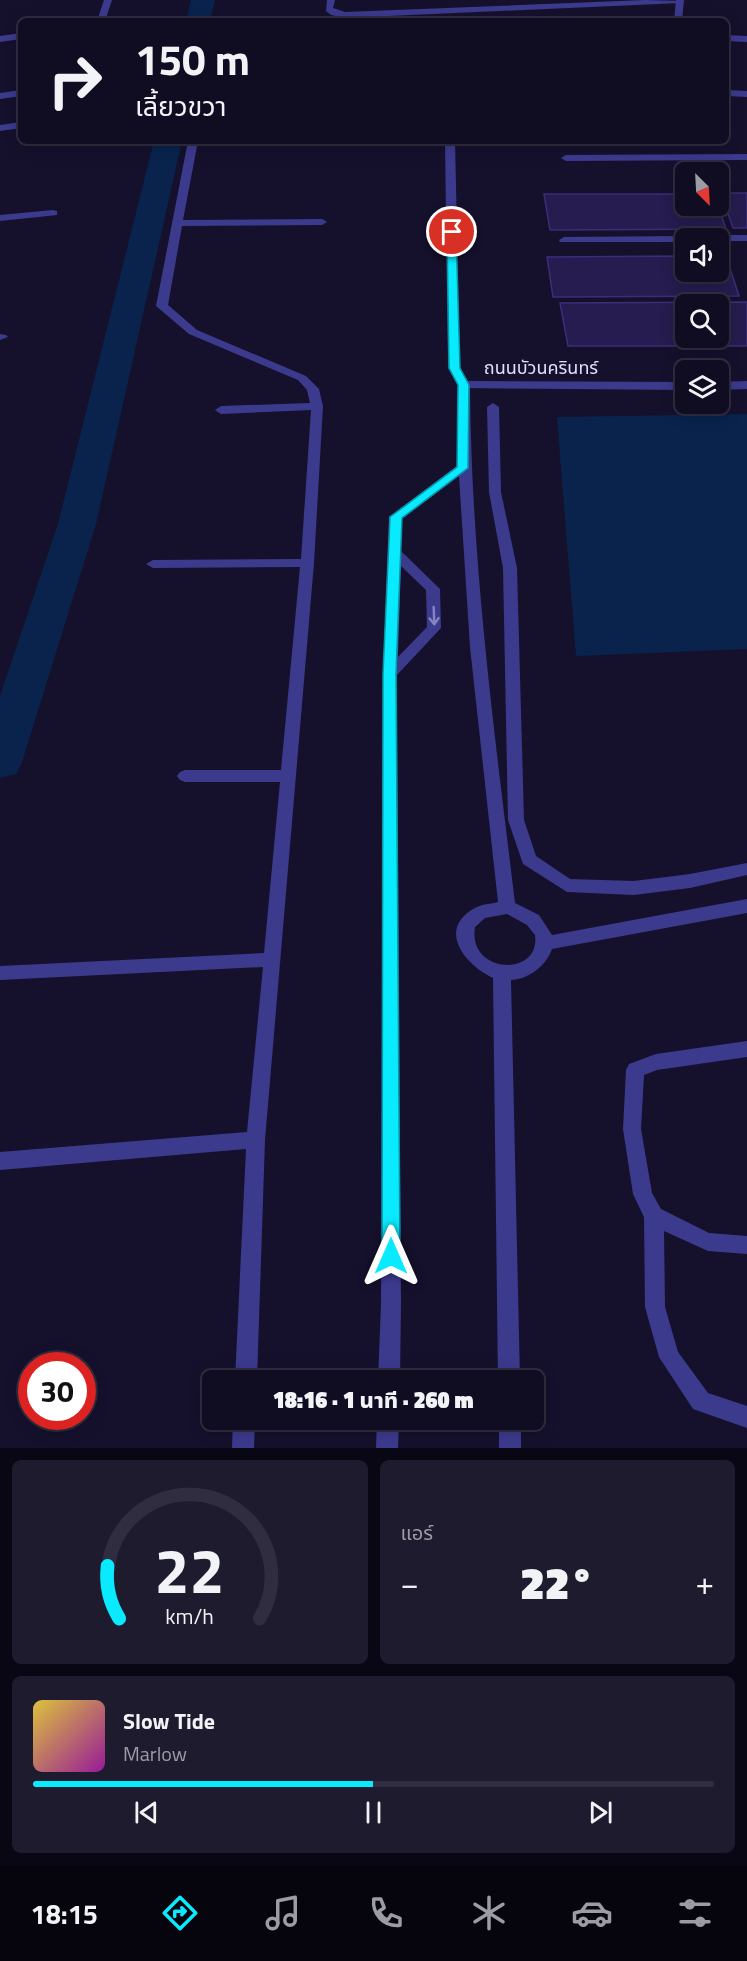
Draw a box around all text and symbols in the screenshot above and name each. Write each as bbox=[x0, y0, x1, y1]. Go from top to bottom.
text: 150 m bbox=[135, 27, 250, 91]
icon: right bbox=[36, 42, 114, 120]
text: เลี้ยวขวา bbox=[135, 85, 226, 126]
north arrow bbox=[675, 162, 729, 216]
map controls bbox=[675, 162, 729, 414]
pin bbox=[426, 206, 477, 257]
icon: arrive bbox=[435, 215, 468, 248]
button: sound bbox=[675, 228, 729, 282]
button: search bbox=[675, 294, 729, 348]
street label: ถนนบัวนครินทร์ bbox=[484, 354, 599, 381]
button: layers bbox=[675, 360, 729, 414]
one-way arrow bbox=[428, 606, 440, 626]
position arrow bbox=[359, 1224, 423, 1288]
speed limit sign: 30 bbox=[18, 1352, 96, 1430]
text: 18:16 · 1 นาที · 260 m bbox=[273, 1383, 473, 1417]
text: แอร์ bbox=[401, 1517, 433, 1548]
text: 22 bbox=[155, 1522, 225, 1617]
text: 22° bbox=[520, 1548, 594, 1616]
text: − bbox=[401, 1558, 419, 1608]
text: + bbox=[696, 1558, 714, 1608]
text: km/h bbox=[165, 1600, 214, 1632]
text: Slow Tide bbox=[123, 1704, 215, 1738]
text: Marlow bbox=[123, 1738, 187, 1769]
icon: previous bbox=[130, 1796, 163, 1829]
icon: pause bbox=[357, 1796, 390, 1829]
icon: next bbox=[584, 1796, 617, 1829]
icon: directions bbox=[159, 1892, 201, 1934]
icon: music bbox=[262, 1892, 304, 1934]
icon: phone bbox=[365, 1892, 407, 1934]
icon: climate bbox=[468, 1892, 510, 1934]
icon: car bbox=[571, 1892, 613, 1934]
icon: filters bbox=[674, 1892, 716, 1934]
text: 18:15 bbox=[31, 1893, 98, 1934]

